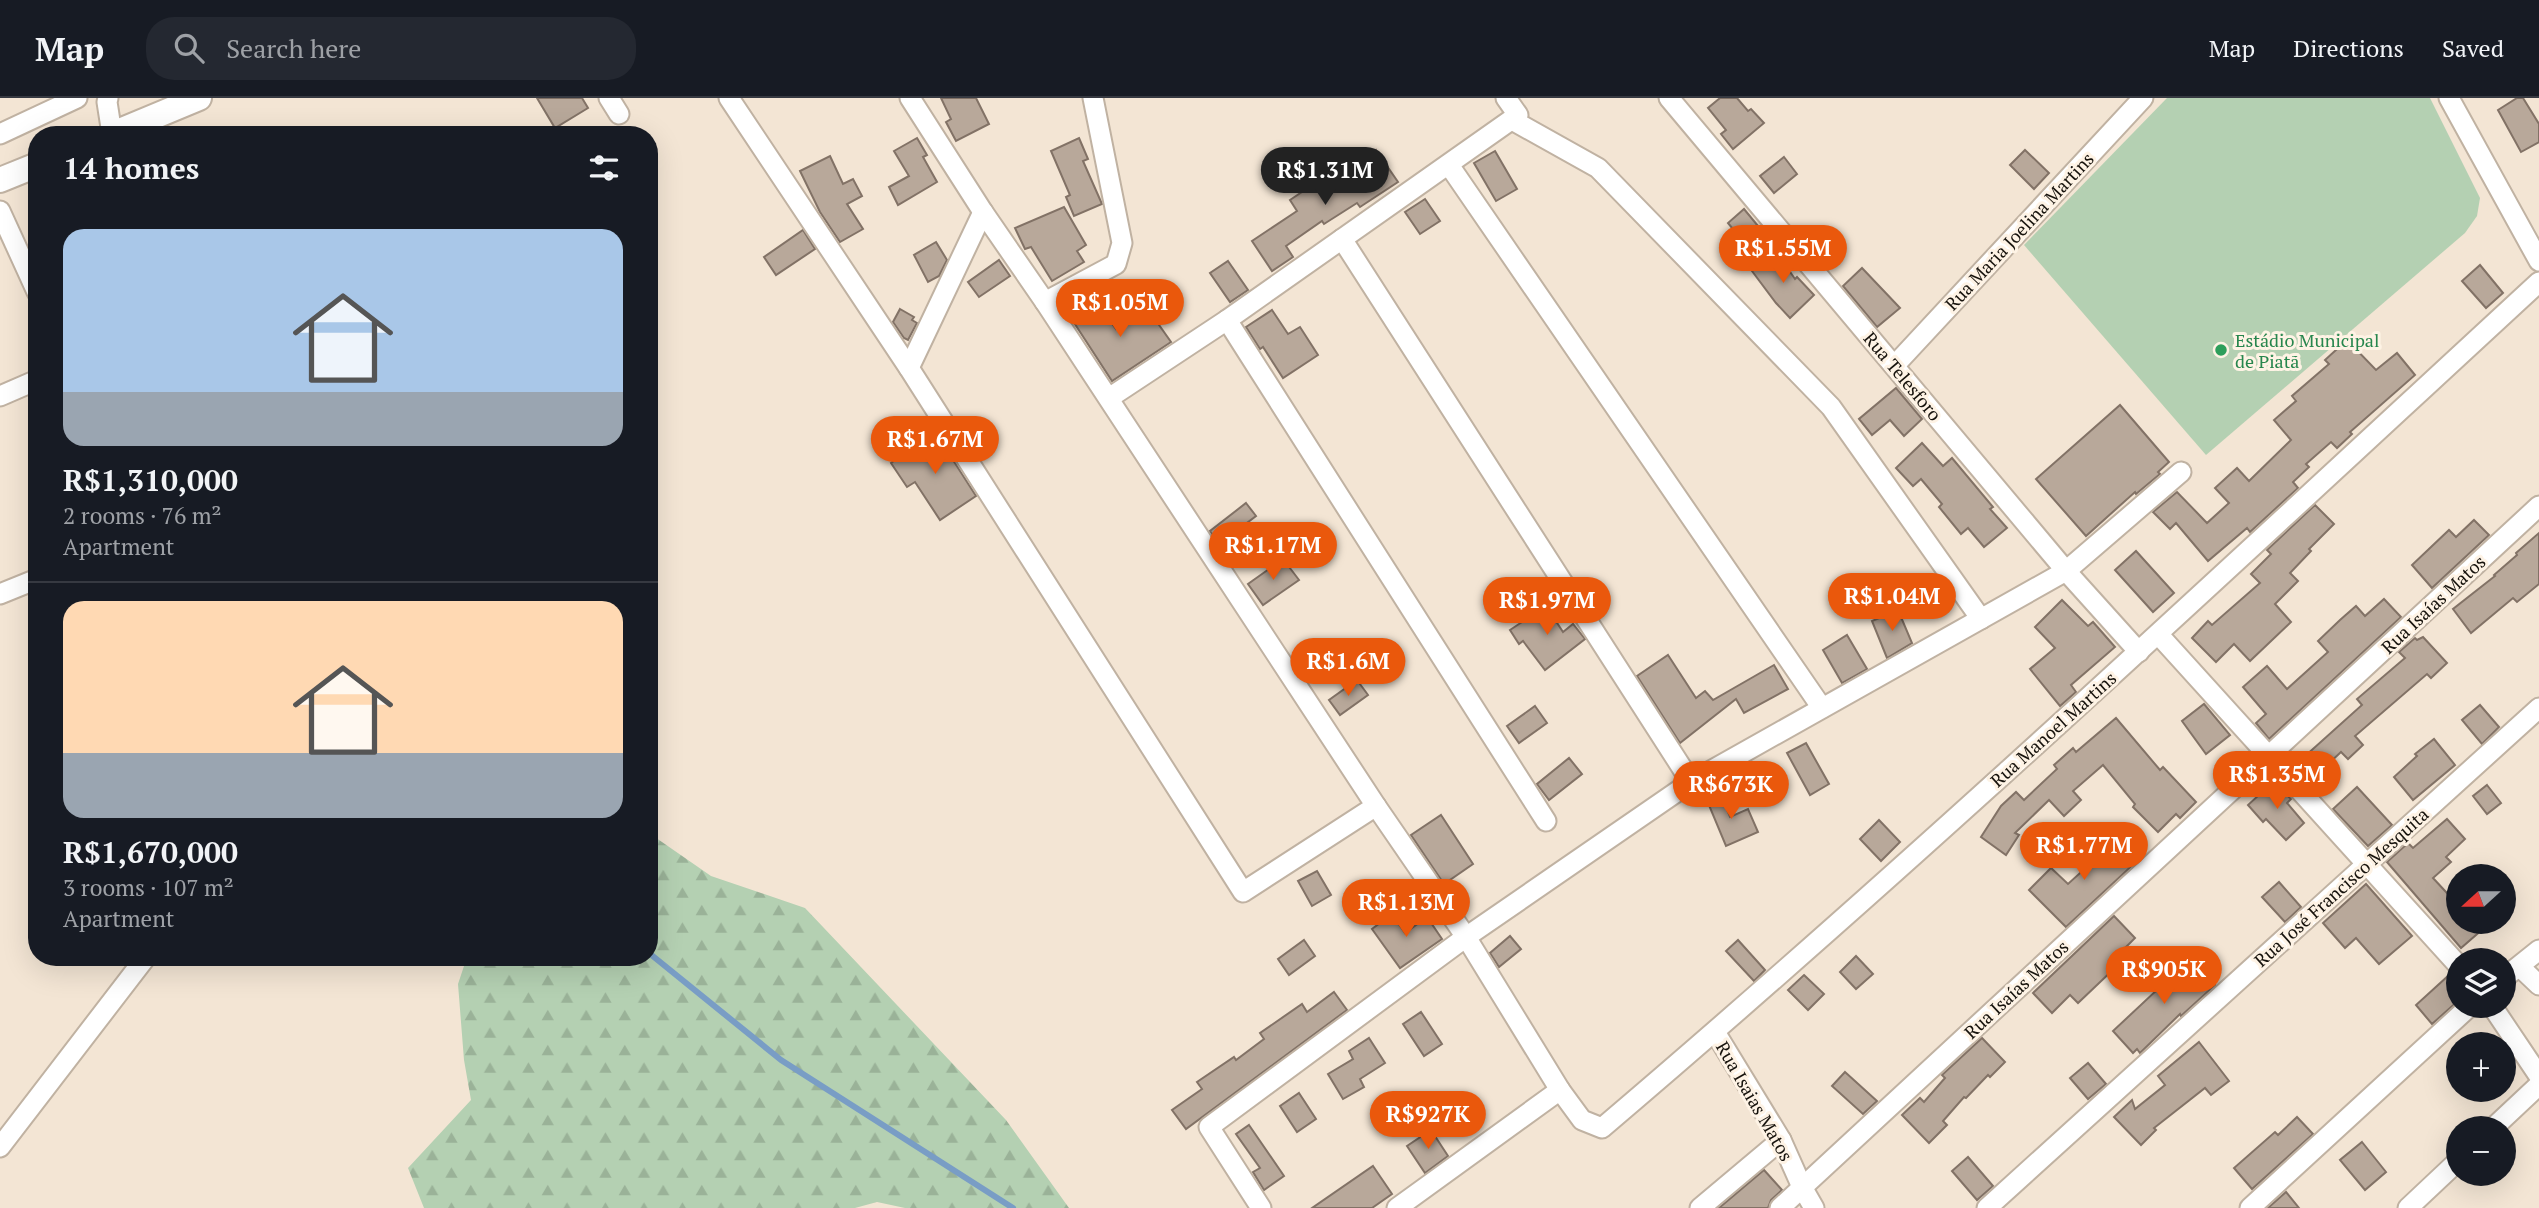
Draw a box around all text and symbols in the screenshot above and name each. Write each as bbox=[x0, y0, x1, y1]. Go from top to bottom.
search box bbox=[146, 17, 636, 80]
text: Map bbox=[35, 27, 104, 70]
icon: search bbox=[170, 29, 208, 67]
text: Search here bbox=[226, 31, 361, 65]
text: Map bbox=[2209, 32, 2255, 64]
text: Directions bbox=[2293, 32, 2404, 64]
text: Saved bbox=[2442, 32, 2504, 64]
street label: Rua Maria Joelina Martins bbox=[1939, 147, 2099, 315]
text: 14 homes bbox=[63, 148, 199, 188]
pin: R$1.31M bbox=[1260, 148, 1390, 207]
icon: filters bbox=[585, 149, 623, 187]
text: R$1.31M bbox=[1277, 154, 1373, 185]
pin: R$1.55M bbox=[1718, 226, 1848, 285]
text: R$1.55M bbox=[1735, 232, 1831, 263]
icon: home bbox=[280, 275, 406, 401]
pin: R$1.05M bbox=[1055, 280, 1185, 339]
text: R$1.05M bbox=[1072, 286, 1168, 317]
street label: Rua Telesforo bbox=[1859, 326, 1947, 426]
place label: Estádio Municipal de Piatã bbox=[2235, 328, 2379, 373]
marker: Estádio Municipal de Piatã bbox=[2213, 342, 2229, 358]
pin: R$1.67M bbox=[870, 416, 1000, 476]
text: R$1.67M bbox=[887, 423, 983, 454]
text: R$1,310,000 bbox=[63, 460, 238, 500]
text: 2 rooms · 76 m² bbox=[63, 500, 222, 531]
pin: R$1.17M bbox=[1208, 522, 1338, 582]
text: R$1.17M bbox=[1225, 529, 1321, 560]
text: Apartment bbox=[63, 531, 174, 562]
street label: Rua Isaías Matos bbox=[2376, 549, 2490, 659]
pin: R$1.04M bbox=[1827, 574, 1957, 633]
pin: R$1.97M bbox=[1482, 578, 1612, 637]
text: R$1.04M bbox=[1844, 580, 1940, 611]
text: R$1.97M bbox=[1499, 584, 1595, 615]
pin: R$1.6M bbox=[1291, 638, 1405, 698]
text: R$1.6M bbox=[1306, 645, 1390, 676]
icon: home bbox=[280, 647, 406, 773]
street label: Rua Manoel Martins bbox=[1985, 666, 2121, 792]
pin: R$1.35M bbox=[2212, 752, 2342, 811]
text: R$1.35M bbox=[2229, 758, 2325, 789]
pin: R$673K bbox=[1674, 762, 1788, 821]
text: R$673K bbox=[1689, 768, 1773, 799]
street label: Rua José Francisco Mesquita bbox=[2249, 802, 2433, 972]
pin: R$1.77M bbox=[2019, 822, 2149, 882]
text: R$1.77M bbox=[2036, 829, 2132, 860]
text: R$1,670,000 bbox=[63, 832, 238, 872]
north arrow bbox=[2446, 864, 2516, 934]
map controls bbox=[2446, 864, 2516, 1186]
text: 3 rooms · 107 m² bbox=[63, 872, 234, 903]
pin: R$1.13M bbox=[1341, 880, 1471, 939]
text: R$1.13M bbox=[1358, 886, 1454, 917]
text: Apartment bbox=[63, 903, 174, 934]
street label: Rua Isaías Matos bbox=[1959, 934, 2073, 1044]
pin: R$905K bbox=[2107, 946, 2221, 1006]
button: layers bbox=[2446, 948, 2516, 1018]
text: R$905K bbox=[2122, 953, 2206, 984]
button: + bbox=[2446, 1032, 2516, 1102]
street label: Rua Isaias Matos bbox=[1711, 1037, 1799, 1165]
pin: R$927K bbox=[1371, 1091, 1485, 1151]
text: R$927K bbox=[1386, 1098, 1470, 1129]
button: − bbox=[2446, 1116, 2516, 1186]

